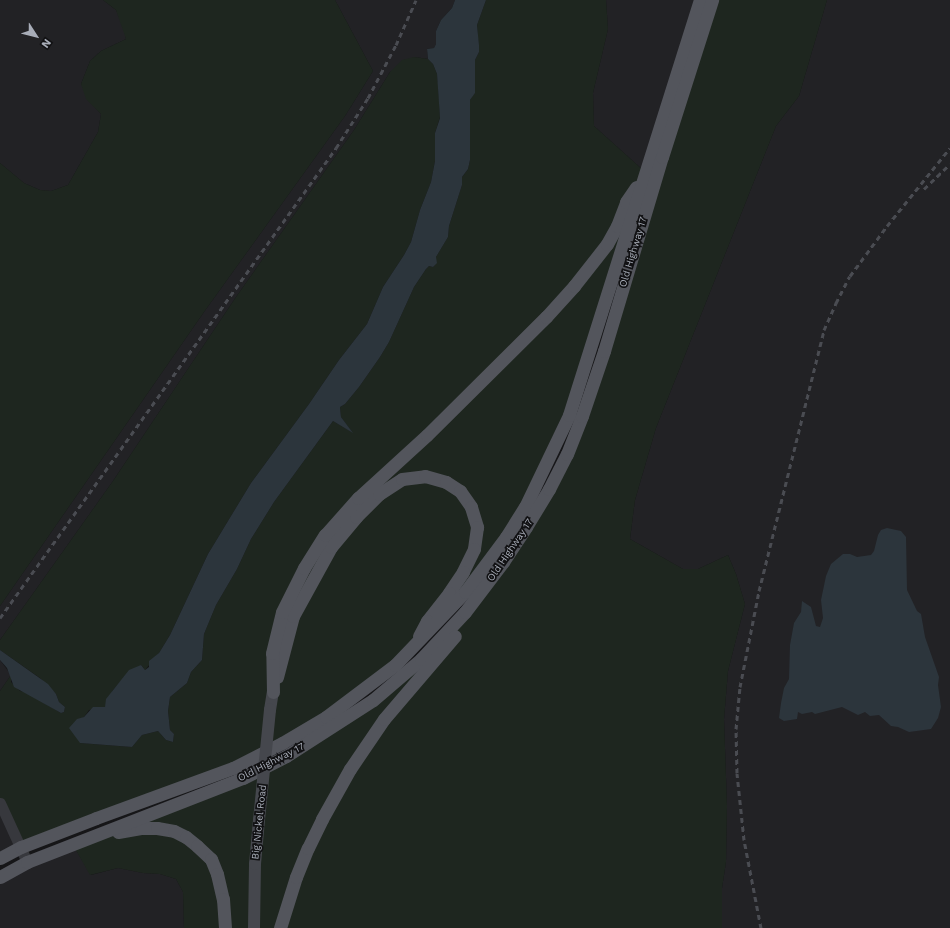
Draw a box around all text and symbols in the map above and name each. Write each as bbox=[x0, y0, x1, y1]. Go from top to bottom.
north arrow bbox=[16, 16, 56, 56]
text: N bbox=[38, 36, 54, 50]
street label: Old Highway 17 bbox=[617, 215, 649, 289]
street label: Old Highway 17 bbox=[485, 516, 535, 584]
street label: Old Highway 17 bbox=[236, 740, 306, 784]
street label: Big Nickel Road bbox=[249, 784, 269, 860]

